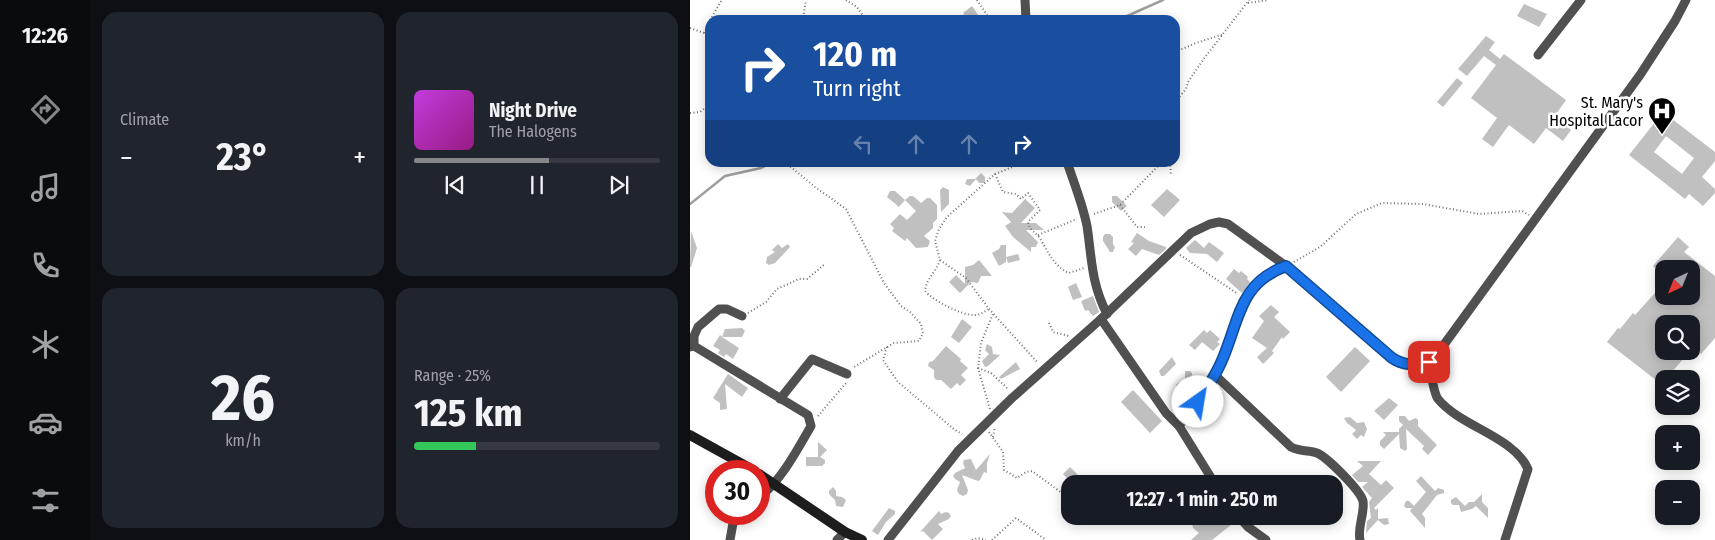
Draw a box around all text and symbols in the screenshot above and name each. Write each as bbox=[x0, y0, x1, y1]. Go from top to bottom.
text: 12:26 bbox=[22, 22, 68, 49]
text: 120 m bbox=[813, 33, 897, 75]
icon: right bbox=[730, 35, 795, 100]
text: Turn right bbox=[813, 75, 901, 102]
icon: directions bbox=[28, 92, 63, 127]
place label: St. Mary's Hospital Lacor bbox=[1549, 93, 1643, 130]
hospital icon: St. Mary's Hospital Lacor bbox=[1647, 96, 1677, 135]
text: Night Drive bbox=[489, 99, 577, 122]
text: Climate bbox=[120, 110, 169, 129]
text: The Halogens bbox=[489, 122, 577, 141]
icon: left bbox=[849, 130, 877, 158]
icon: ahead bbox=[902, 130, 930, 158]
icon: ahead bbox=[955, 130, 983, 158]
icon: right bbox=[1008, 130, 1036, 158]
text: 23° bbox=[216, 134, 270, 180]
text: − bbox=[120, 141, 133, 174]
text: + bbox=[353, 141, 366, 174]
icon: music bbox=[28, 170, 63, 205]
icon: previous bbox=[441, 171, 469, 199]
icon: pause bbox=[523, 171, 551, 199]
icon: next bbox=[605, 171, 633, 199]
icon: phone bbox=[28, 248, 63, 283]
north arrow bbox=[1655, 260, 1700, 305]
map controls bbox=[1655, 260, 1700, 525]
button: search bbox=[1655, 315, 1700, 360]
icon: climate bbox=[28, 327, 63, 362]
pin bbox=[1408, 341, 1450, 383]
icon: arrive bbox=[1415, 348, 1443, 376]
text: 26 bbox=[211, 359, 275, 437]
text: Range · 25% bbox=[414, 366, 491, 385]
button: layers bbox=[1655, 370, 1700, 415]
position arrow bbox=[1171, 375, 1223, 427]
text: 125 km bbox=[414, 390, 523, 436]
icon: car bbox=[28, 405, 63, 440]
button: + bbox=[1655, 425, 1700, 470]
text: km/h bbox=[225, 431, 261, 450]
speed limit sign: 30 bbox=[705, 460, 770, 525]
button: − bbox=[1655, 480, 1700, 525]
icon: filters bbox=[28, 483, 63, 518]
text: 12:27 · 1 min · 250 m bbox=[1127, 488, 1277, 511]

